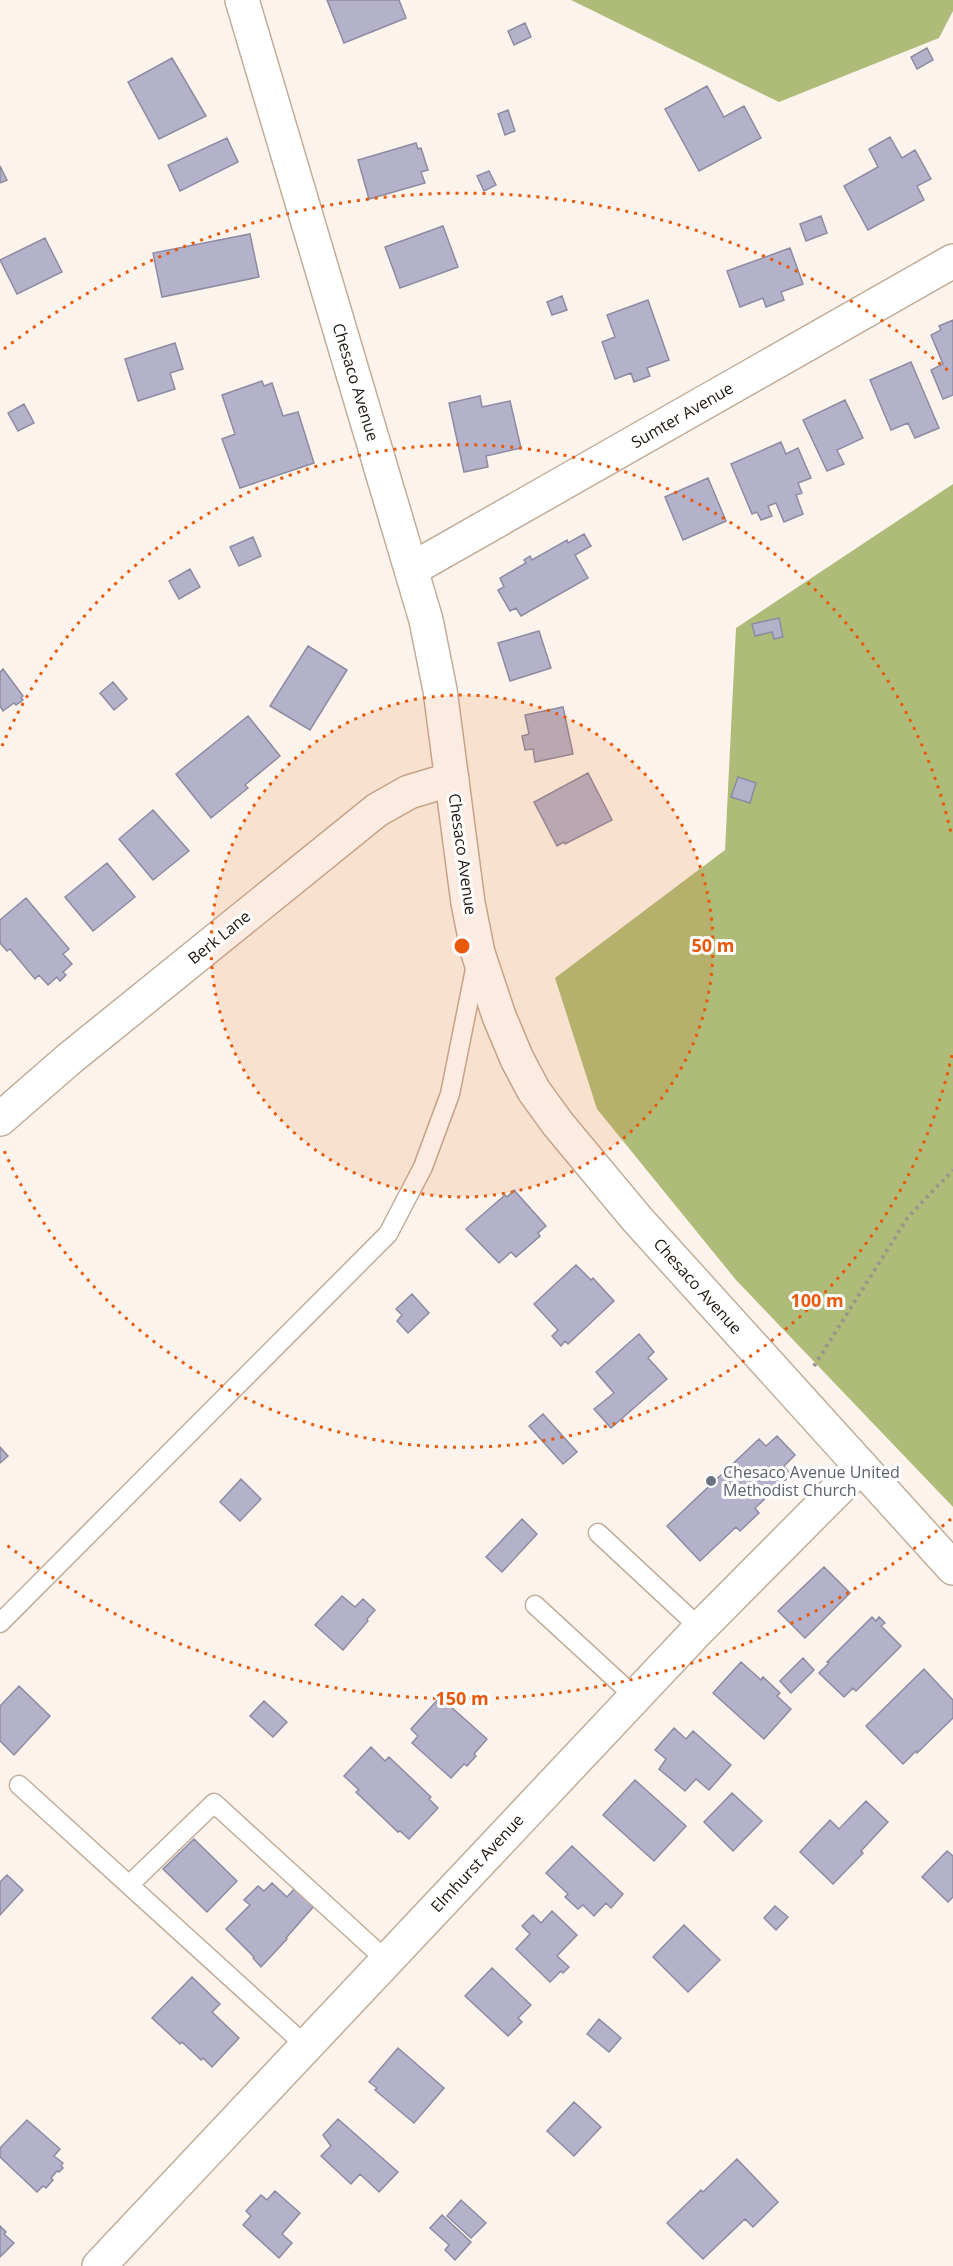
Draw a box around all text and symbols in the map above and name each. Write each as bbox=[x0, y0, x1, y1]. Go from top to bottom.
street label: Chesaco Avenue bbox=[328, 320, 384, 444]
street label: Sumter Avenue bbox=[627, 377, 737, 453]
street label: Chesaco Avenue bbox=[444, 792, 482, 916]
street label: Berk Lane bbox=[183, 905, 255, 969]
text: 50 m bbox=[692, 933, 734, 957]
centre of rings bbox=[452, 936, 472, 956]
street label: Chesaco Avenue bbox=[649, 1233, 747, 1339]
text: 100 m bbox=[790, 1288, 844, 1312]
place label: Chesaco Avenue United Methodist Church bbox=[723, 1461, 900, 1501]
marker: Chesaco Avenue United Methodist Church bbox=[704, 1474, 718, 1488]
text: 150 m bbox=[435, 1686, 489, 1710]
street label: Elmhurst Avenue bbox=[426, 1809, 528, 1917]

